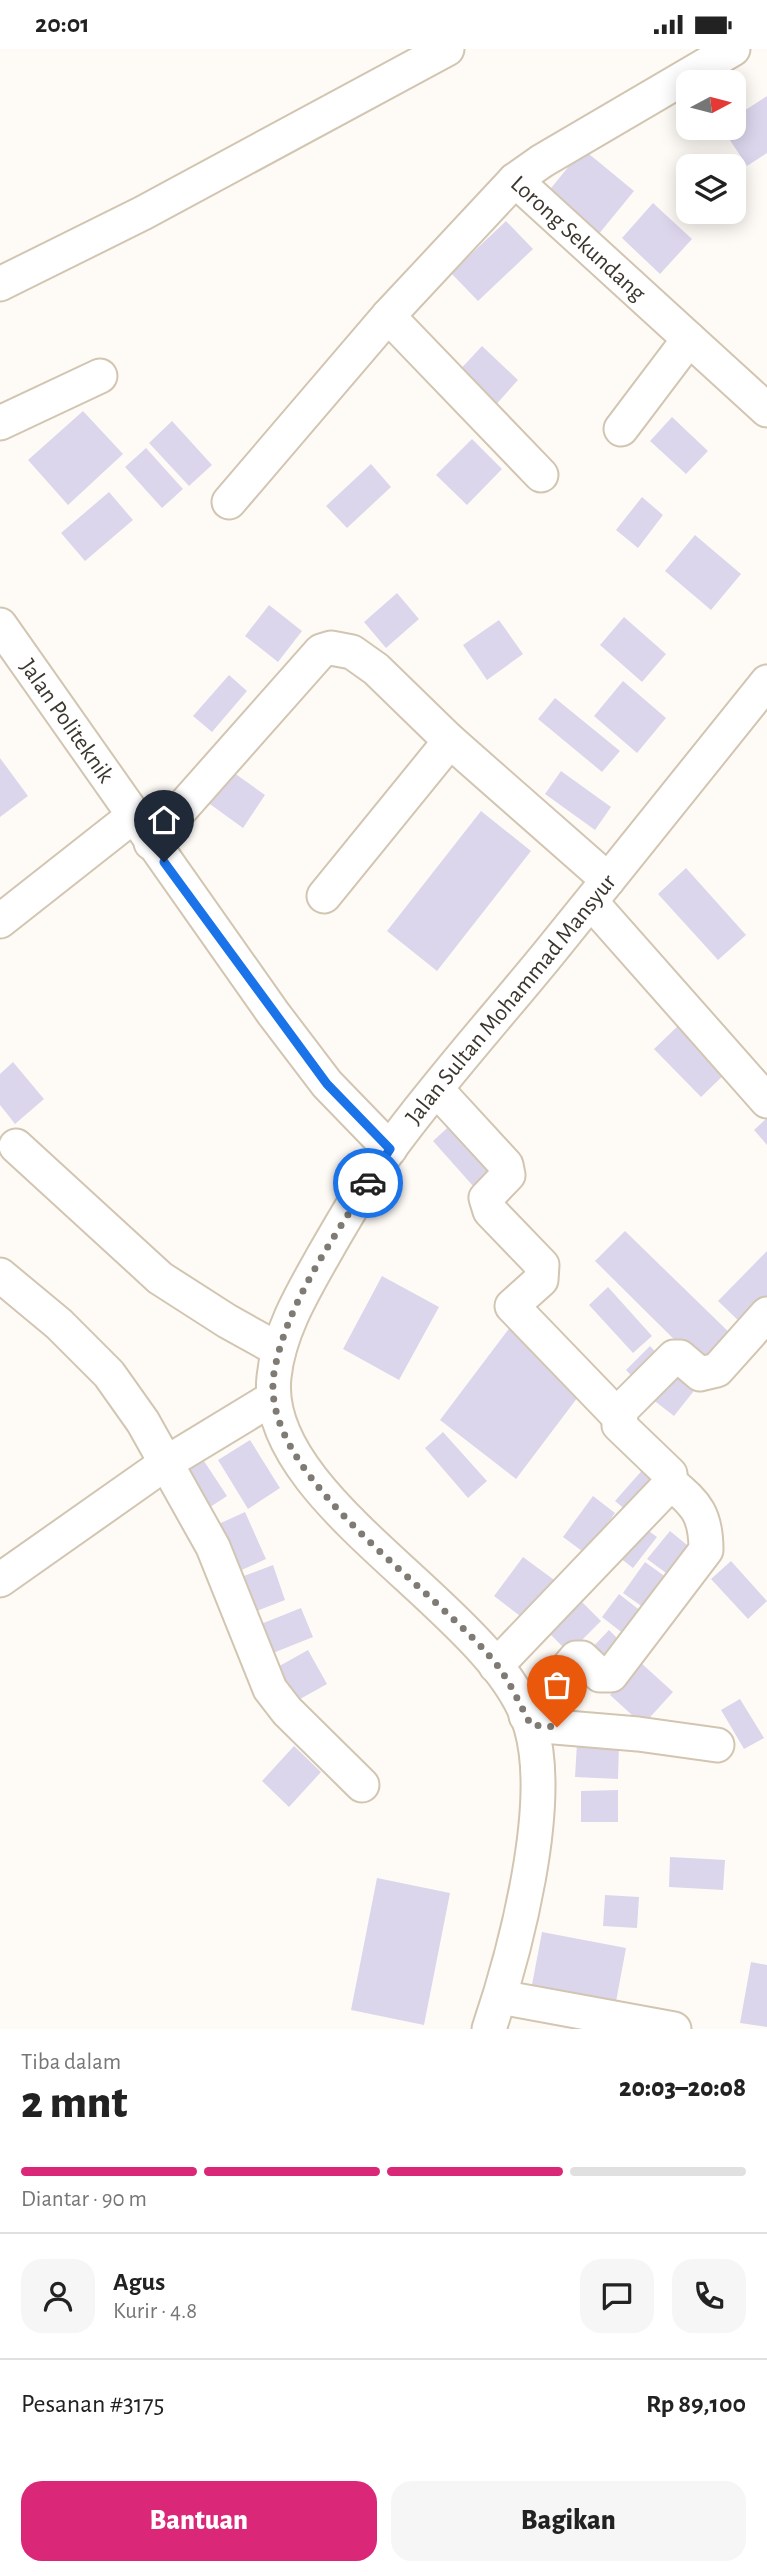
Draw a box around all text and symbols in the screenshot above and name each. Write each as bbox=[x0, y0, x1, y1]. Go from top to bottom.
text: 20:01 bbox=[35, 11, 90, 37]
north arrow bbox=[676, 70, 746, 140]
map controls bbox=[676, 70, 746, 224]
button: layers bbox=[676, 154, 746, 224]
street label: Lorong Sekundang bbox=[506, 171, 650, 306]
street label: Jalan Politeknik bbox=[15, 655, 118, 787]
pin bbox=[134, 790, 194, 862]
icon: home bbox=[145, 801, 183, 839]
street label: Jalan Sultan Mohammad Mansyur bbox=[402, 870, 621, 1129]
courier bbox=[333, 1148, 403, 1218]
icon: car bbox=[349, 1164, 387, 1202]
pin bbox=[527, 1655, 587, 1727]
icon: bag bbox=[538, 1666, 576, 1704]
text: Tiba dalam bbox=[21, 2051, 121, 2074]
text: 20:03–20:08 bbox=[619, 2075, 746, 2101]
text: 2 mnt bbox=[21, 2080, 127, 2126]
text: Diantar · 90 m bbox=[21, 2188, 147, 2211]
button: person bbox=[21, 2259, 95, 2333]
button: chat bbox=[580, 2259, 654, 2333]
button: phone bbox=[672, 2259, 746, 2333]
text: Agus bbox=[113, 2269, 165, 2295]
text: Kurir · 4.8 bbox=[113, 2300, 197, 2323]
text: Pesanan #3175 bbox=[21, 2391, 164, 2417]
text: Rp 89,100 bbox=[646, 2391, 746, 2417]
button: Bantuan bbox=[21, 2481, 377, 2561]
button: Bagikan bbox=[391, 2481, 746, 2561]

